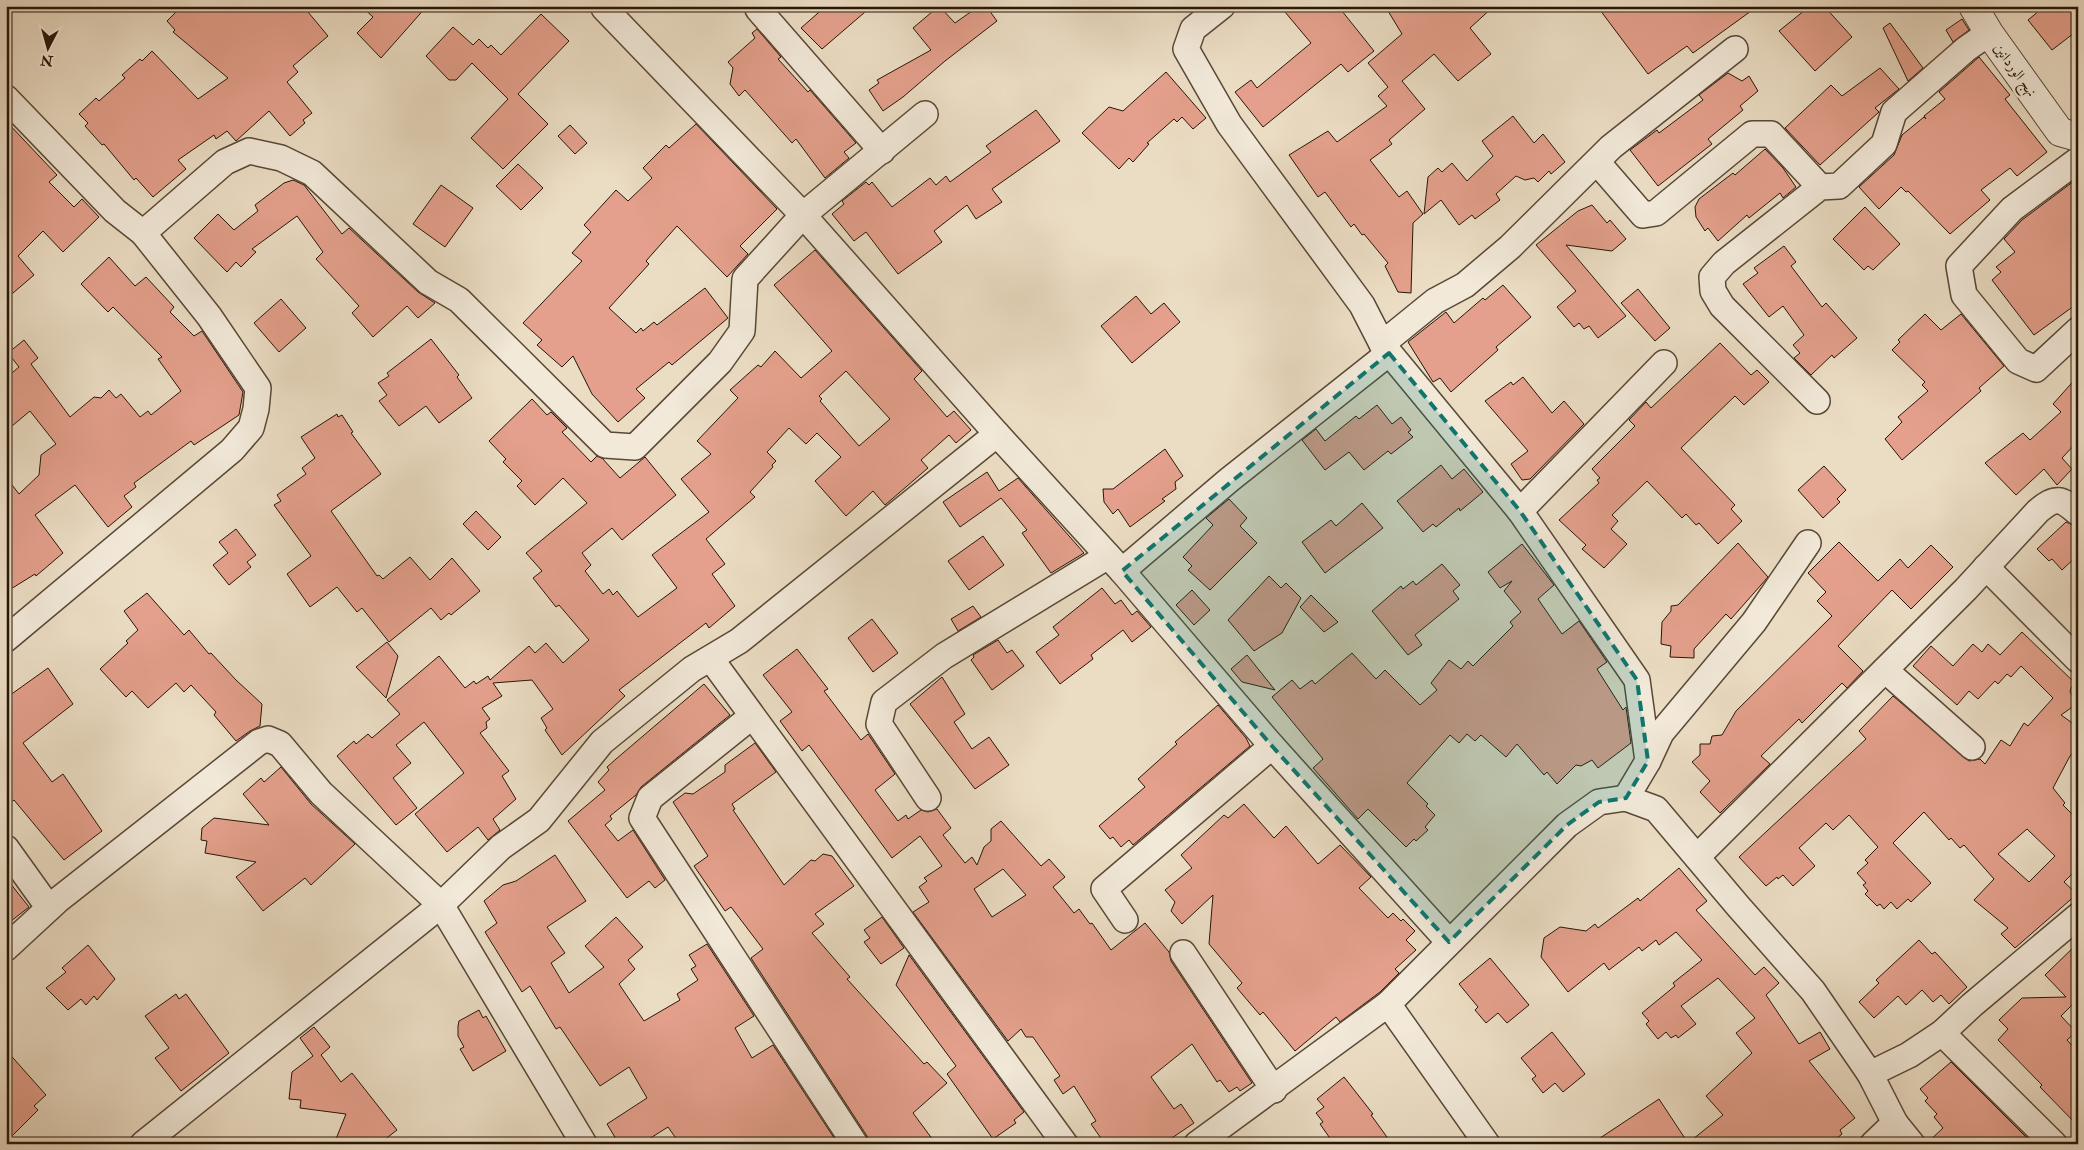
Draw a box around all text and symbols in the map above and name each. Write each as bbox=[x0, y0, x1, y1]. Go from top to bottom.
north arrow bbox=[22, 22, 72, 72]
street label: نهج الوردانين bbox=[1986, 39, 2041, 103]
text: N bbox=[39, 51, 55, 70]

